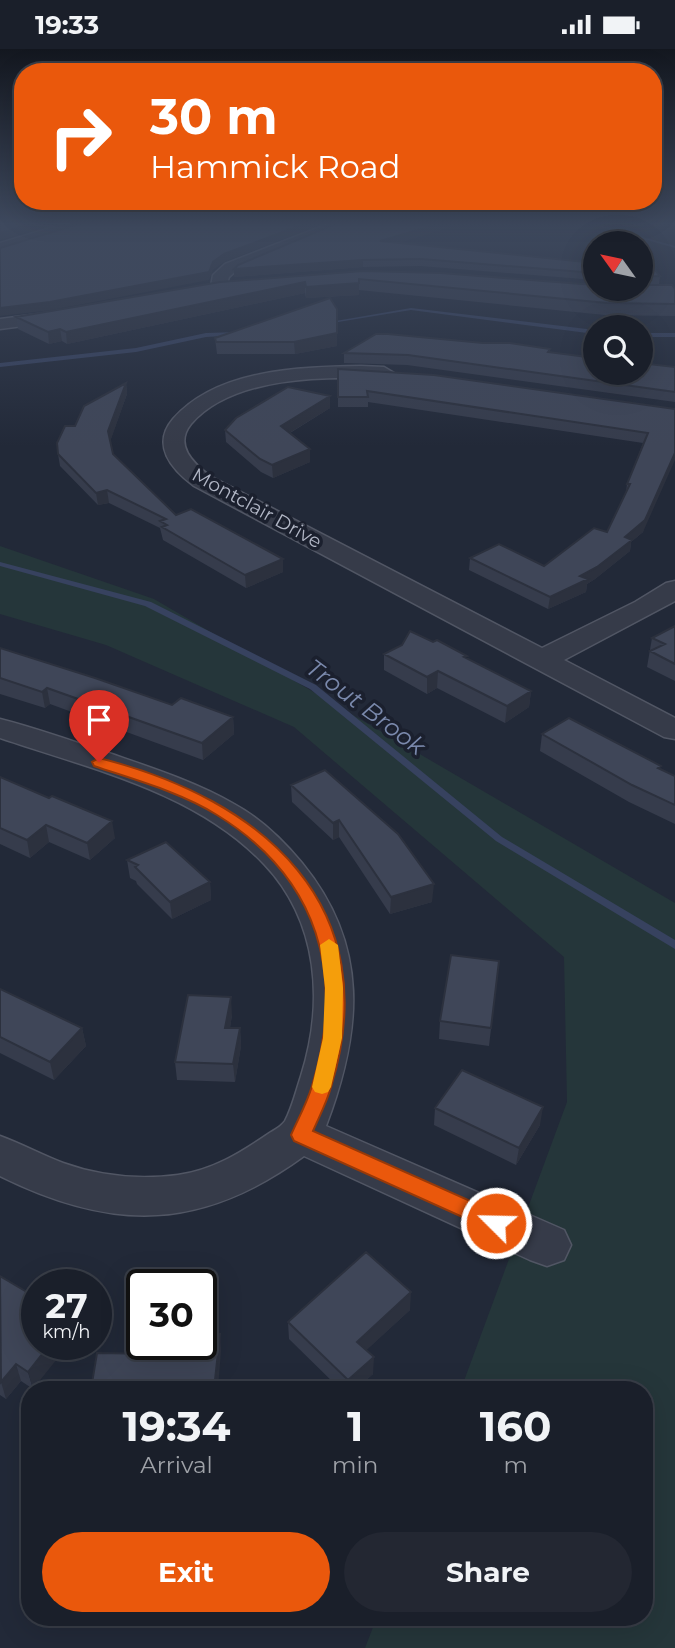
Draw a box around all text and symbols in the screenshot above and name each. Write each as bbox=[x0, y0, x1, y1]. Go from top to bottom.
text: 19:33 bbox=[35, 9, 99, 41]
text: 30 m bbox=[150, 87, 278, 146]
icon: right bbox=[35, 91, 126, 182]
text: Hammick Road bbox=[150, 147, 400, 186]
north arrow bbox=[583, 231, 653, 301]
map controls bbox=[583, 231, 653, 385]
button: search bbox=[583, 315, 653, 385]
street label: Montclair Drive bbox=[188, 463, 326, 553]
water label: Trout Brook bbox=[301, 653, 433, 762]
pin bbox=[69, 690, 129, 762]
icon: arrive bbox=[80, 701, 118, 739]
position arrow bbox=[459, 1186, 533, 1260]
speed limit sign: 30 bbox=[126, 1269, 217, 1360]
text: 27 bbox=[45, 1284, 88, 1327]
text: km/h bbox=[42, 1321, 91, 1343]
text: 19:34 bbox=[123, 1400, 231, 1452]
text: 1 bbox=[347, 1400, 363, 1452]
text: 160 bbox=[480, 1400, 551, 1452]
text: Arrival bbox=[140, 1451, 213, 1479]
text: min bbox=[332, 1451, 378, 1479]
text: m bbox=[503, 1451, 528, 1479]
button: Exit bbox=[42, 1532, 330, 1612]
button: Share bbox=[344, 1532, 632, 1612]

